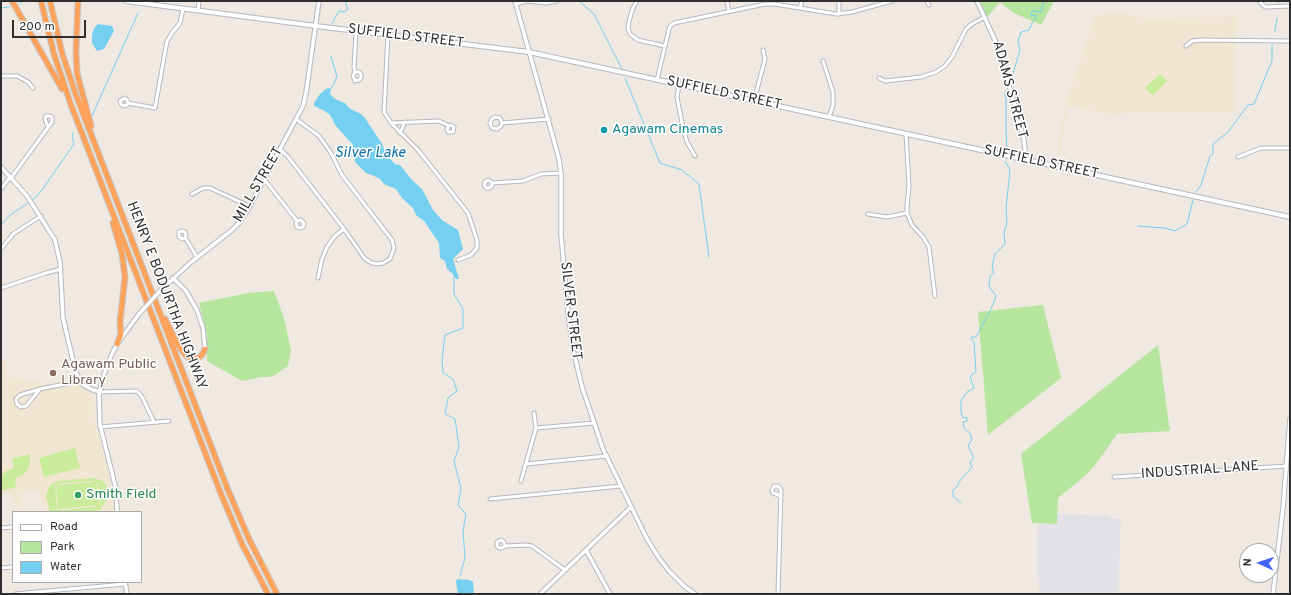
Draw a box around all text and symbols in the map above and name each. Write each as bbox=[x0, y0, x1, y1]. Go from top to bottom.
scale bar bbox=[14, 12, 88, 38]
text: 200 m bbox=[19, 19, 55, 35]
street label: SUFFIELD STREET bbox=[347, 22, 465, 52]
street label: ADAMS STREET bbox=[988, 39, 1030, 141]
street label: SUFFIELD STREET bbox=[665, 74, 783, 114]
place label: Agawam Cinemas bbox=[612, 122, 723, 138]
marker: Agawam Cinemas bbox=[599, 125, 609, 135]
street label: SUFFIELD STREET bbox=[982, 143, 1100, 183]
street label: MILL STREET bbox=[231, 144, 287, 226]
water label: Silver Lake bbox=[335, 145, 405, 163]
street label: HENRY E BODURTHA HIGHWAY bbox=[122, 200, 210, 392]
street label: SILVER STREET bbox=[556, 261, 584, 361]
place label: Agawam Public Library bbox=[61, 357, 157, 390]
marker: Agawam Public Library bbox=[48, 368, 58, 378]
street label: INDUSTRIAL LANE bbox=[1141, 459, 1259, 483]
place label: Smith Field bbox=[86, 487, 156, 503]
marker: Smith Field bbox=[73, 490, 83, 500]
legend bbox=[12, 511, 142, 583]
text: Road bbox=[50, 519, 78, 535]
text: Park bbox=[50, 539, 75, 555]
north arrow bbox=[1239, 543, 1279, 583]
text: N bbox=[1241, 558, 1255, 567]
text: Water bbox=[50, 559, 82, 575]

